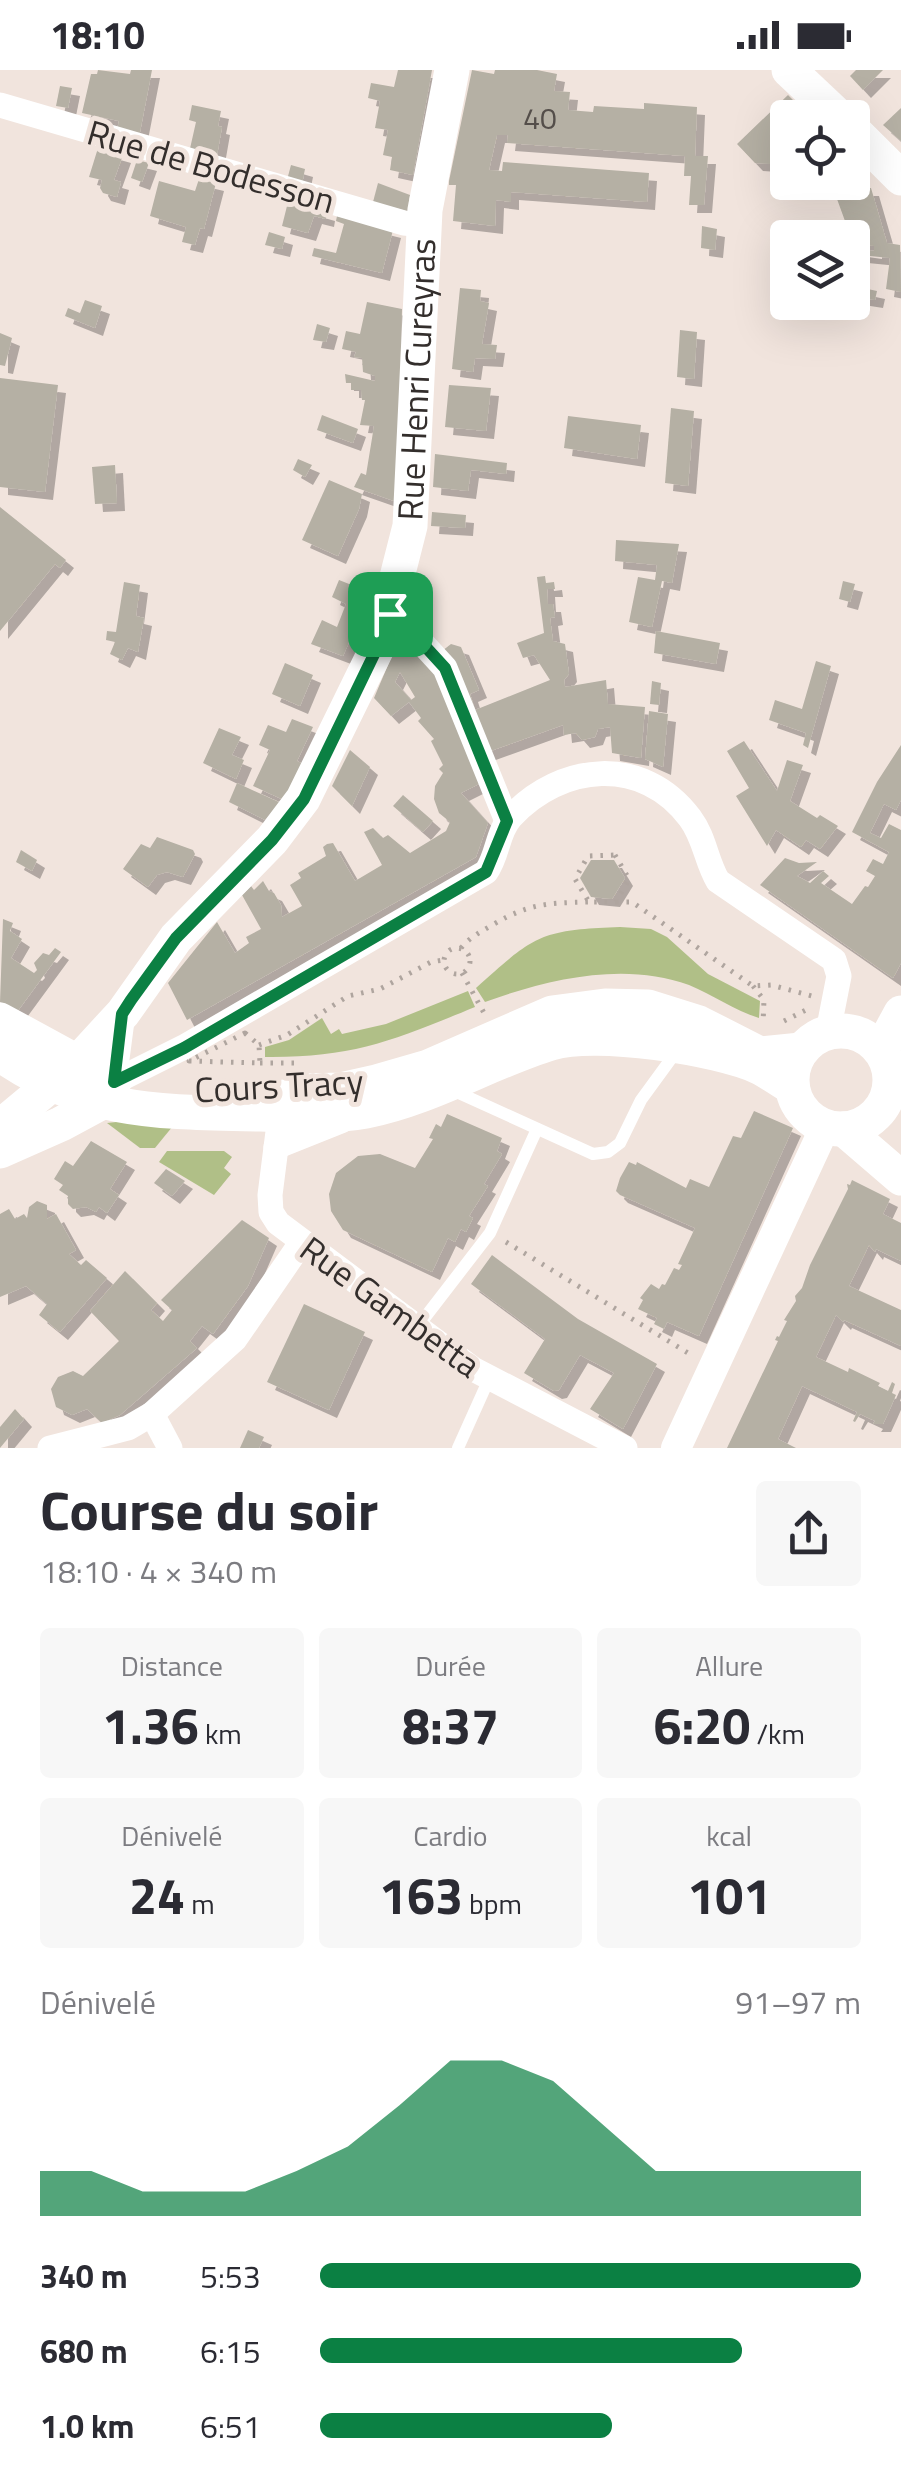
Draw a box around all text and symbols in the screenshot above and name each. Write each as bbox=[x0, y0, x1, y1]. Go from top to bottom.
text: 18:10 bbox=[50, 6, 145, 64]
house number: 40 bbox=[523, 95, 557, 141]
map controls bbox=[770, 100, 870, 320]
button: locate bbox=[770, 100, 870, 200]
street label: Rue de Bodesson bbox=[81, 105, 341, 227]
button: layers bbox=[770, 220, 870, 320]
street label: Rue Henri Cureyras bbox=[382, 237, 450, 522]
pin bbox=[348, 572, 433, 657]
icon: arrive bbox=[363, 587, 418, 642]
street label: Cours Tracy bbox=[193, 1054, 365, 1116]
street label: Rue Gambetta bbox=[289, 1222, 492, 1390]
text: Course du soir bbox=[40, 1468, 378, 1551]
button: share bbox=[756, 1481, 861, 1586]
text: 18:10 · 4 × 340 m bbox=[40, 1547, 277, 1595]
text: Distance bbox=[121, 1644, 223, 1687]
text: Durée bbox=[415, 1644, 486, 1687]
text: Allure bbox=[695, 1644, 763, 1687]
text: 1.36 bbox=[102, 1687, 199, 1763]
text: 8:37 bbox=[402, 1687, 499, 1763]
text: 6:20 bbox=[653, 1687, 750, 1763]
text: km bbox=[199, 1712, 242, 1755]
text: /km bbox=[750, 1712, 805, 1755]
text: Dénivelé bbox=[121, 1814, 223, 1857]
text: Cardio bbox=[413, 1814, 488, 1857]
text: kcal bbox=[706, 1814, 752, 1857]
text: 24 bbox=[129, 1857, 185, 1933]
text: 163 bbox=[379, 1857, 463, 1933]
text: 101 bbox=[687, 1857, 771, 1933]
text: m bbox=[185, 1882, 215, 1925]
text: bpm bbox=[463, 1882, 522, 1925]
text: Dénivelé bbox=[40, 1978, 156, 2026]
text: 91–97 m bbox=[735, 1978, 861, 2026]
text: 340 m bbox=[40, 2252, 128, 2300]
text: 5:53 bbox=[200, 2252, 261, 2300]
text: 680 m bbox=[40, 2327, 128, 2375]
text: 6:15 bbox=[200, 2327, 261, 2375]
text: 1.0 km bbox=[40, 2402, 134, 2450]
text: 6:51 bbox=[200, 2402, 261, 2450]

